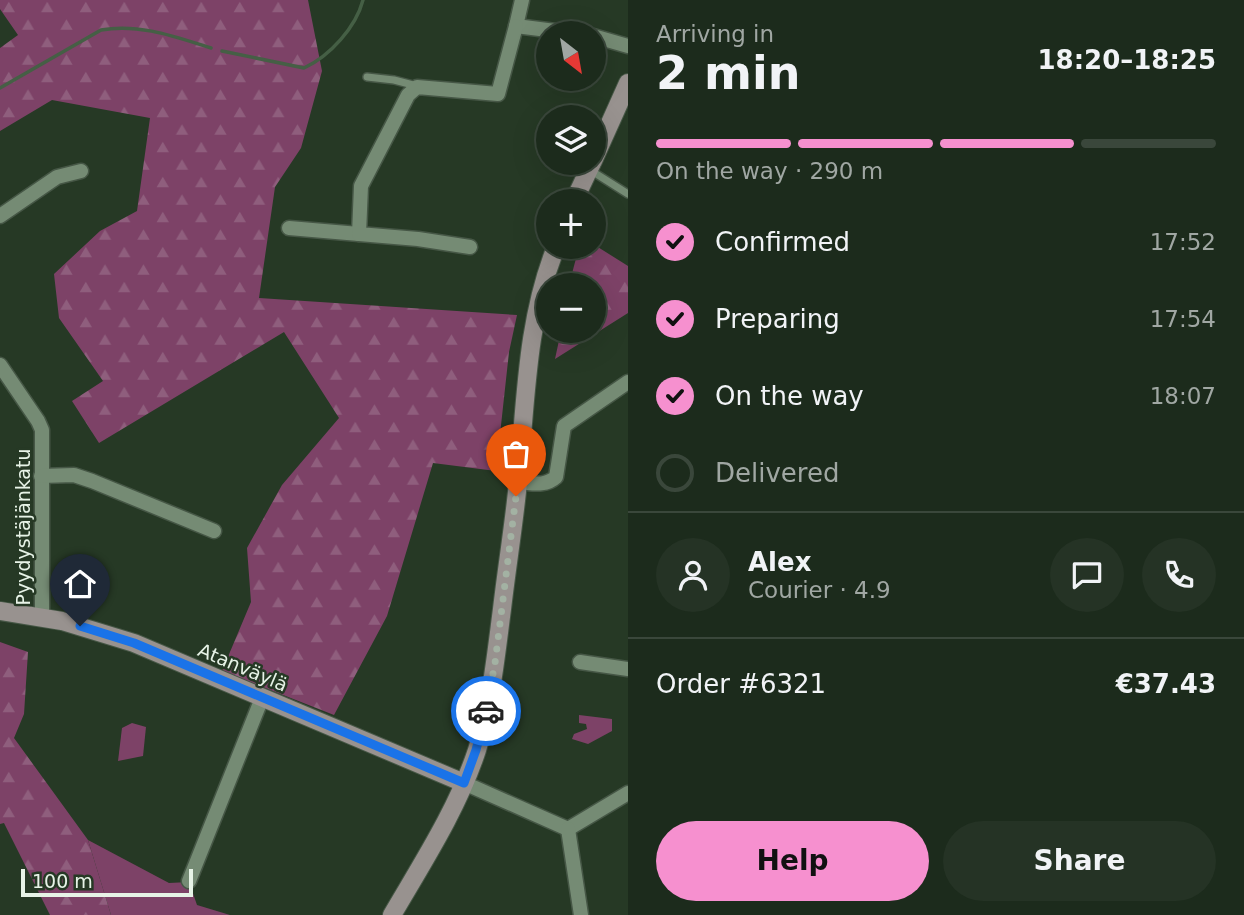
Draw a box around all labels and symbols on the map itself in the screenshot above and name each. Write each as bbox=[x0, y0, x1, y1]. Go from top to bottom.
north arrow bbox=[536, 21, 606, 91]
pin bbox=[486, 424, 546, 496]
street label: Pyydystäjänkatu bbox=[12, 448, 34, 606]
pin bbox=[50, 554, 110, 626]
street label: Atanväylä bbox=[195, 638, 291, 696]
courier bbox=[451, 676, 521, 746]
scale bar bbox=[21, 866, 192, 898]

